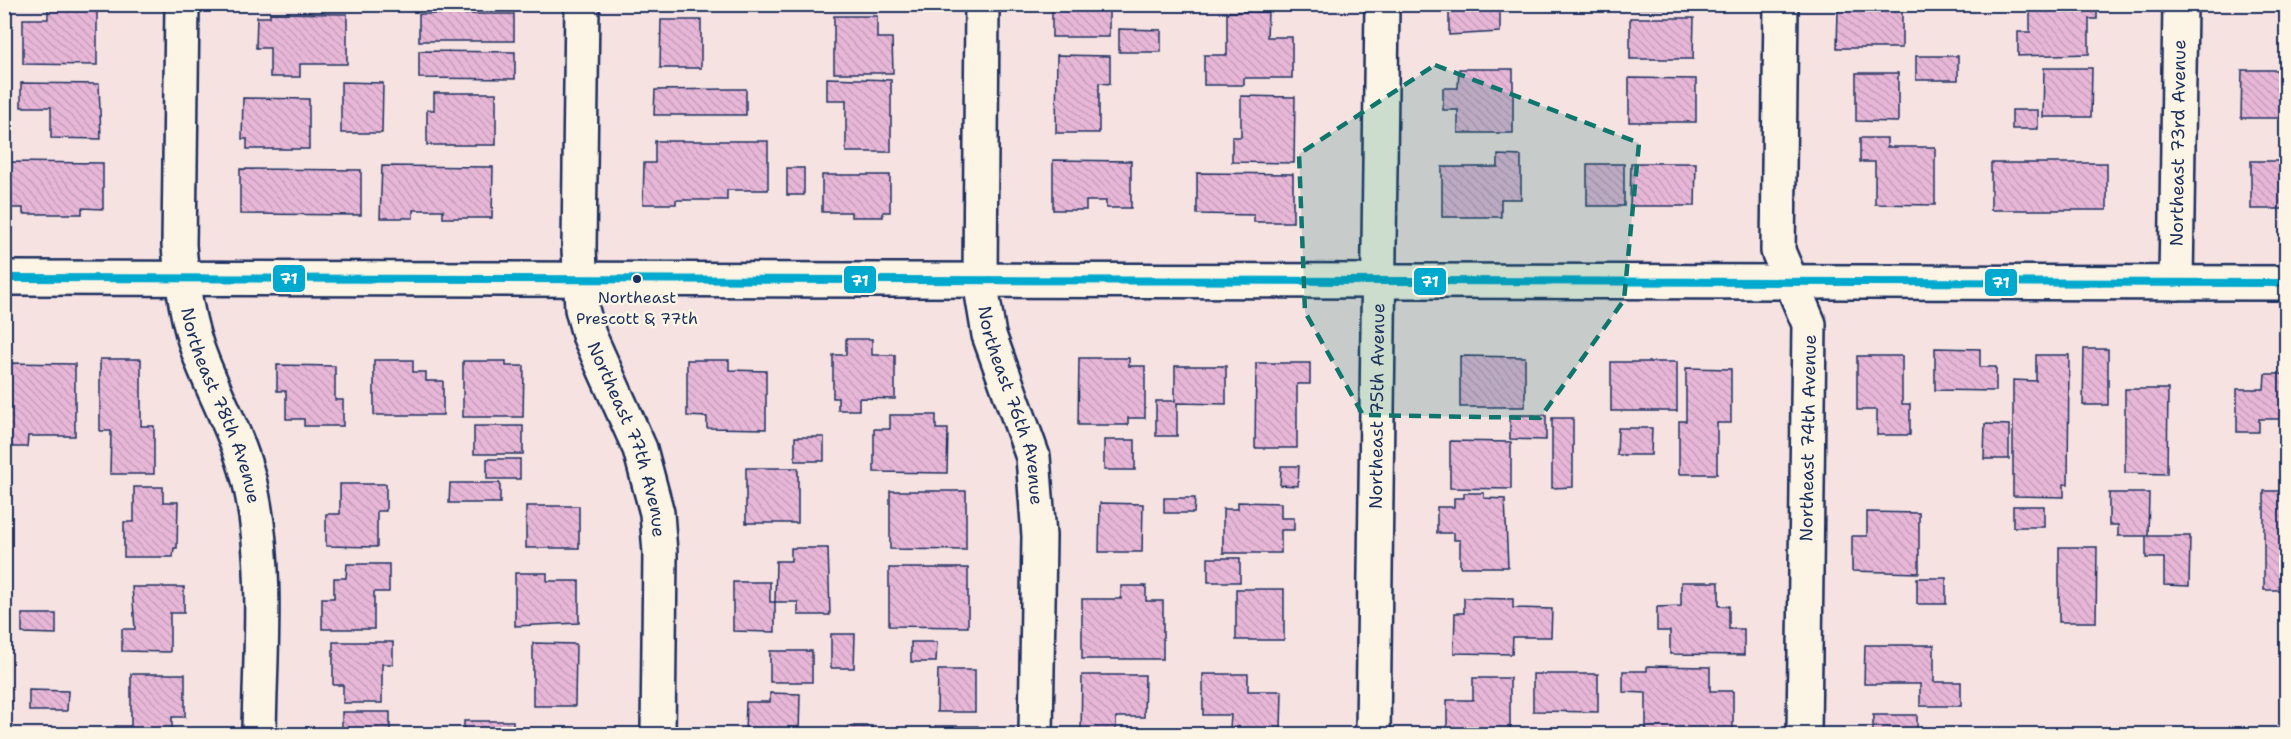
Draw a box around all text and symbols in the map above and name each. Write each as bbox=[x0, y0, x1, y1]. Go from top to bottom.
street label: Northeast 73rd Avenue bbox=[2165, 39, 2191, 247]
line badge: 71 bbox=[272, 264, 306, 293]
line badge: 71 bbox=[843, 265, 877, 294]
line badge: 71 bbox=[1413, 267, 1447, 296]
text: 71 bbox=[280, 268, 298, 289]
line badge: 71 bbox=[1984, 268, 2018, 297]
text: 71 bbox=[851, 270, 869, 291]
text: 71 bbox=[1421, 271, 1439, 292]
text: 71 bbox=[1992, 272, 2010, 293]
marker: Northeast Prescott & 77th bbox=[631, 273, 643, 285]
place label: Northeast Prescott & 77th bbox=[576, 287, 698, 329]
street label: Northeast 75th Avenue bbox=[1364, 303, 1390, 509]
street label: Northeast 76th Avenue bbox=[972, 304, 1049, 506]
street label: Northeast 78th Avenue bbox=[175, 305, 266, 506]
street label: Northeast 74th Avenue bbox=[1794, 334, 1822, 542]
street label: Northeast 77th Avenue bbox=[582, 338, 671, 538]

